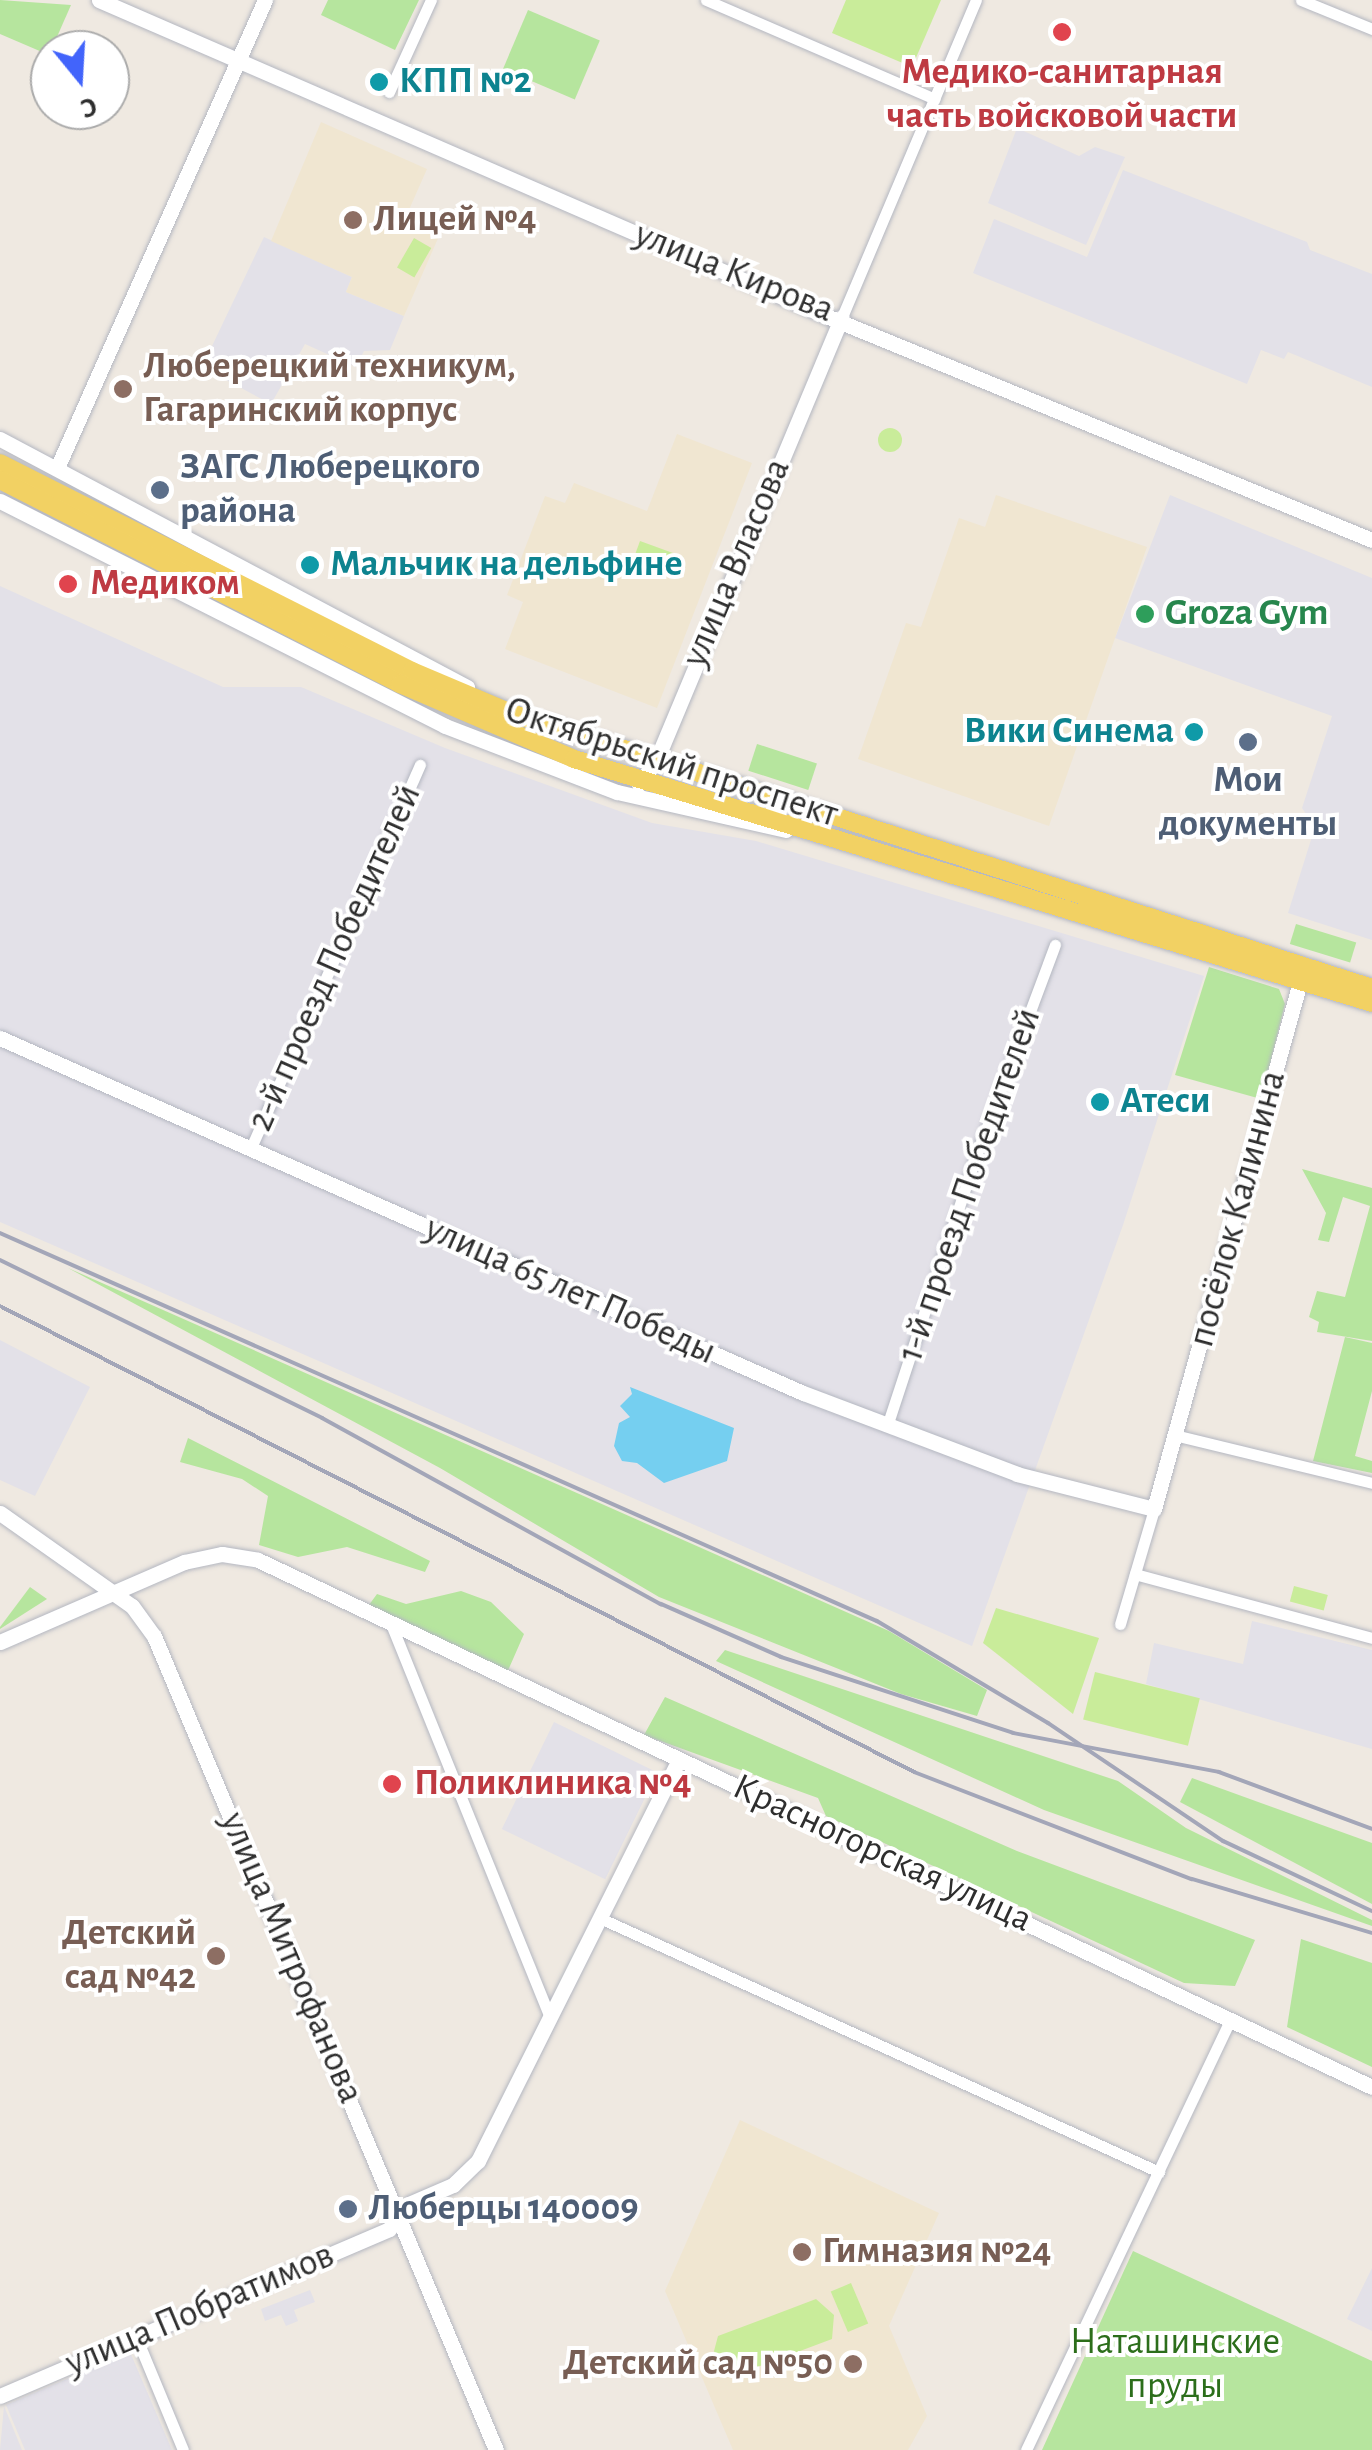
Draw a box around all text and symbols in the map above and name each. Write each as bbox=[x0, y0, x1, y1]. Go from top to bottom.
marker: Медико-санитарная часть войсковой части bbox=[1049, 19, 1075, 45]
north arrow bbox=[30, 30, 130, 130]
place label: Медико-санитарная часть войсковой части bbox=[887, 50, 1237, 140]
place label: КПП №2 bbox=[399, 59, 532, 105]
marker: КПП №2 bbox=[368, 71, 390, 93]
text: С bbox=[77, 91, 100, 122]
place label: Лицей №4 bbox=[373, 197, 537, 243]
marker: Лицей №4 bbox=[342, 209, 364, 231]
street label: улица Кирова bbox=[628, 212, 840, 334]
place label: Люберецкий техникум, Гагаринский корпус bbox=[143, 344, 516, 434]
marker: Люберецкий техникум, Гагаринский корпус bbox=[112, 378, 134, 400]
place label: ЗАГС Люберецкого района bbox=[180, 445, 480, 534]
street label: улица Власова bbox=[673, 452, 801, 674]
marker: ЗАГС Люберецкого района bbox=[149, 479, 171, 501]
place label: Мальчик на дельфине bbox=[330, 542, 683, 588]
marker: Мальчик на дельфине bbox=[299, 554, 321, 576]
place label: Медиком bbox=[90, 561, 240, 607]
marker: Медиком bbox=[55, 571, 81, 597]
place label: Groza Gym bbox=[1165, 591, 1328, 637]
marker: Groza Gym bbox=[1134, 603, 1156, 625]
street label: Октябрьский проспект bbox=[499, 688, 843, 838]
place label: Вики Синема bbox=[964, 709, 1174, 755]
marker: Вики Синема bbox=[1183, 721, 1205, 743]
marker: Мои документы bbox=[1237, 731, 1259, 753]
place label: Мои документы bbox=[1159, 758, 1337, 848]
street label: 2-й проезд Победителей bbox=[238, 778, 432, 1138]
street label: 1-й проезд Победителей bbox=[888, 1002, 1052, 1368]
street label: посёлок Калинина bbox=[1179, 1066, 1297, 1352]
place label: Атеси bbox=[1120, 1079, 1211, 1125]
marker: Атеси bbox=[1089, 1091, 1111, 1113]
street label: улица 65 лет Победы bbox=[418, 1206, 722, 1376]
place label: Поликлиника №4 bbox=[414, 1761, 692, 1807]
street label: Красногорская улица bbox=[725, 1765, 1039, 1943]
marker: Поликлиника №4 bbox=[379, 1771, 405, 1797]
street label: улица Митрофанова bbox=[209, 1806, 373, 2110]
place label: Детский сад №42 bbox=[62, 1911, 196, 2000]
marker: Детский сад №42 bbox=[205, 1945, 227, 1967]
place label: Люберцы 140009 bbox=[368, 2186, 639, 2232]
marker: Люберцы 140009 bbox=[337, 2198, 359, 2220]
place label: Гимназия №24 bbox=[822, 2229, 1051, 2275]
street label: улица Побратимов bbox=[59, 2233, 341, 2387]
marker: Гимназия №24 bbox=[791, 2241, 813, 2263]
park label: Наташинские пруды bbox=[1070, 2320, 1280, 2410]
place label: Детский сад №50 bbox=[563, 2341, 833, 2387]
marker: Детский сад №50 bbox=[842, 2353, 864, 2375]

